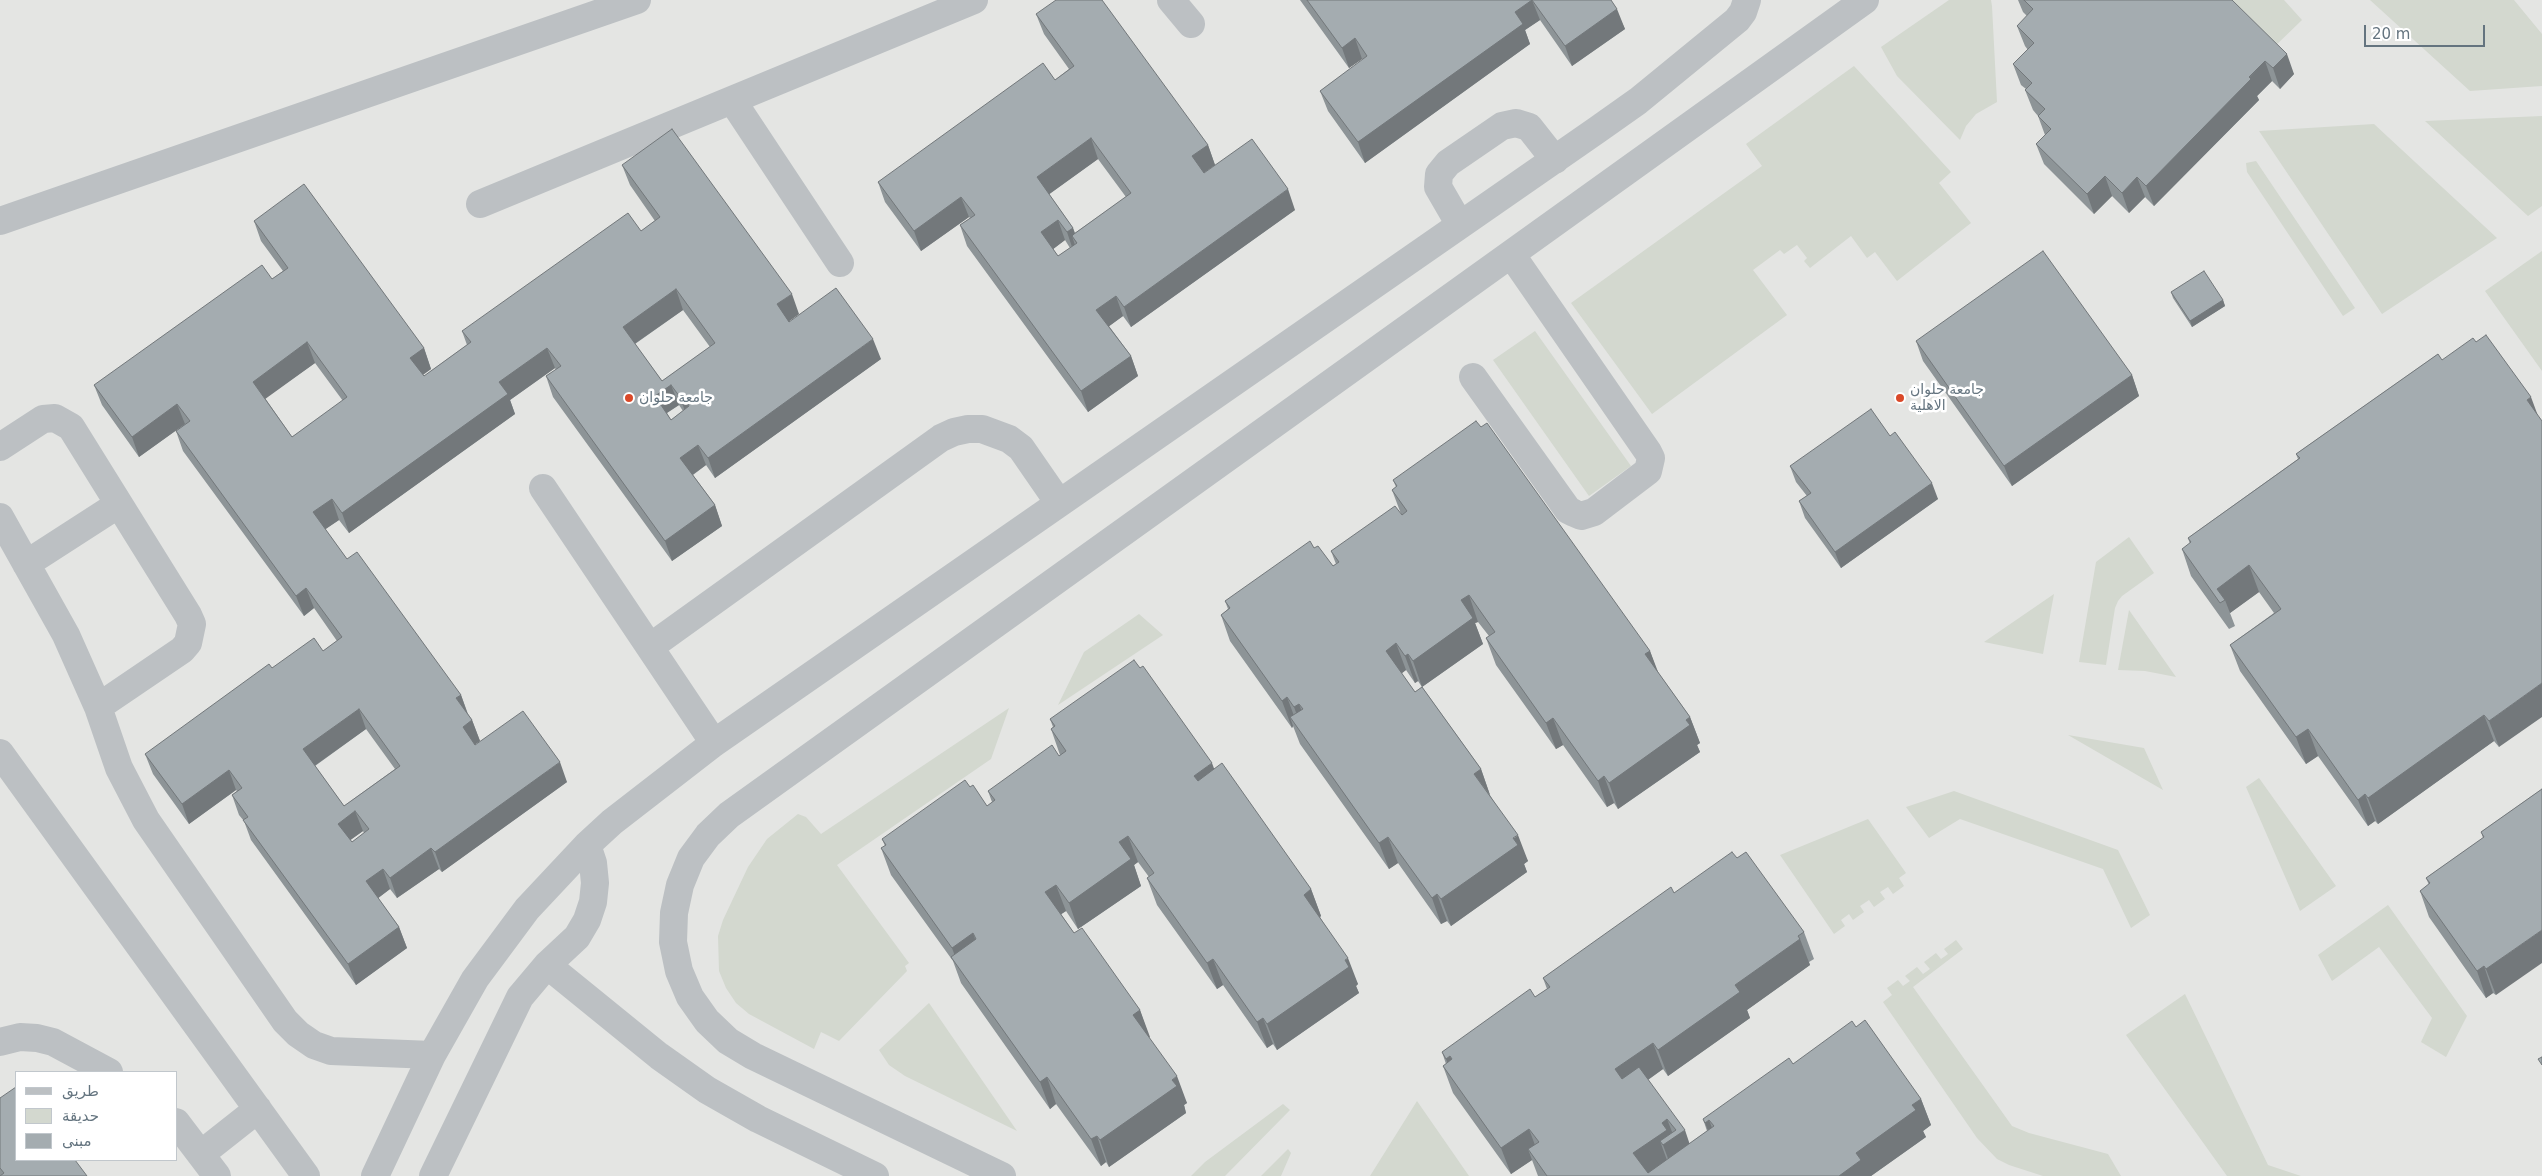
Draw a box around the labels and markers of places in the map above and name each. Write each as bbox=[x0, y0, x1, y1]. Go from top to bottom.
place label: جامعة حلوان الاهلية bbox=[1910, 382, 1984, 414]
place label: جامعة حلوان bbox=[639, 390, 713, 406]
marker: جامعة حلوان bbox=[623, 392, 635, 404]
marker: جامعة حلوان الاهلية bbox=[1894, 392, 1906, 404]

